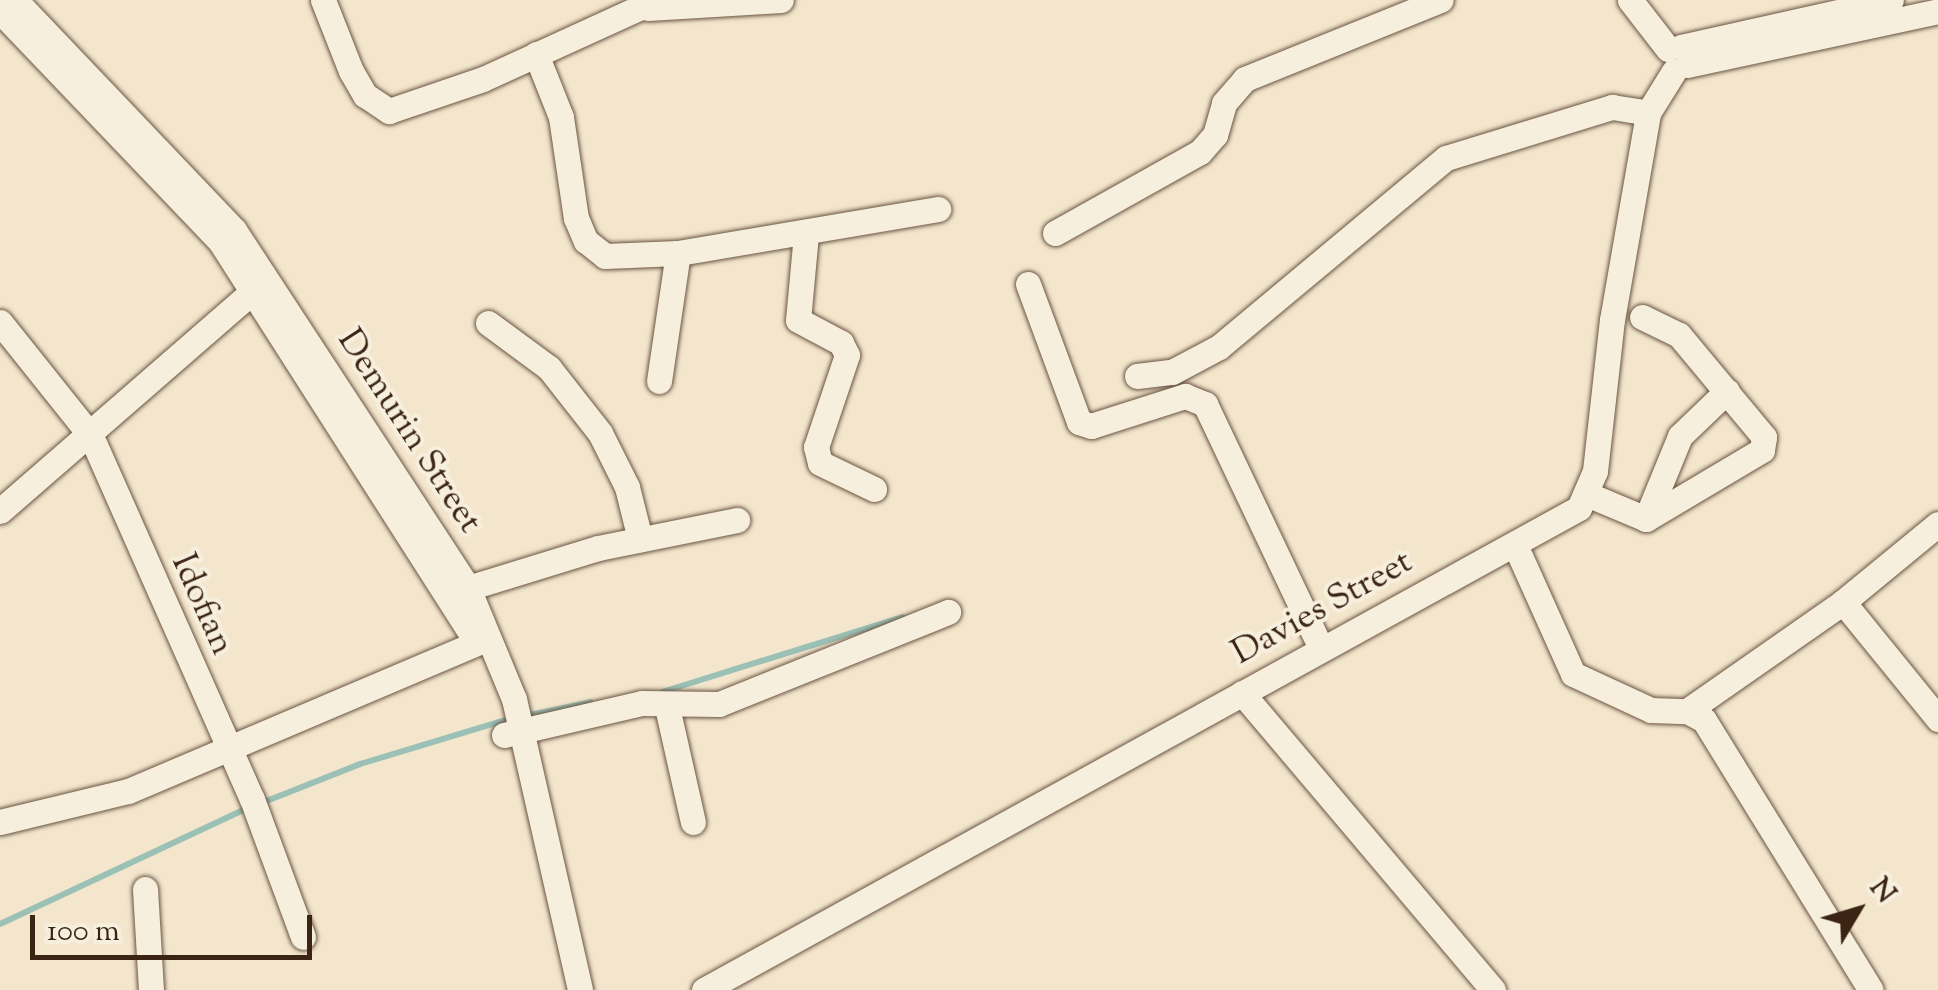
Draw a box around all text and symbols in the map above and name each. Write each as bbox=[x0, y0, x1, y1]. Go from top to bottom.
street label: Demurin Street bbox=[327, 322, 489, 542]
street label: Davies Street bbox=[1226, 542, 1420, 676]
street label: Idofian bbox=[160, 548, 242, 662]
north arrow bbox=[1808, 860, 1908, 960]
text: N bbox=[1859, 870, 1904, 913]
scale bar bbox=[35, 895, 318, 957]
text: 100 m bbox=[47, 911, 120, 954]

